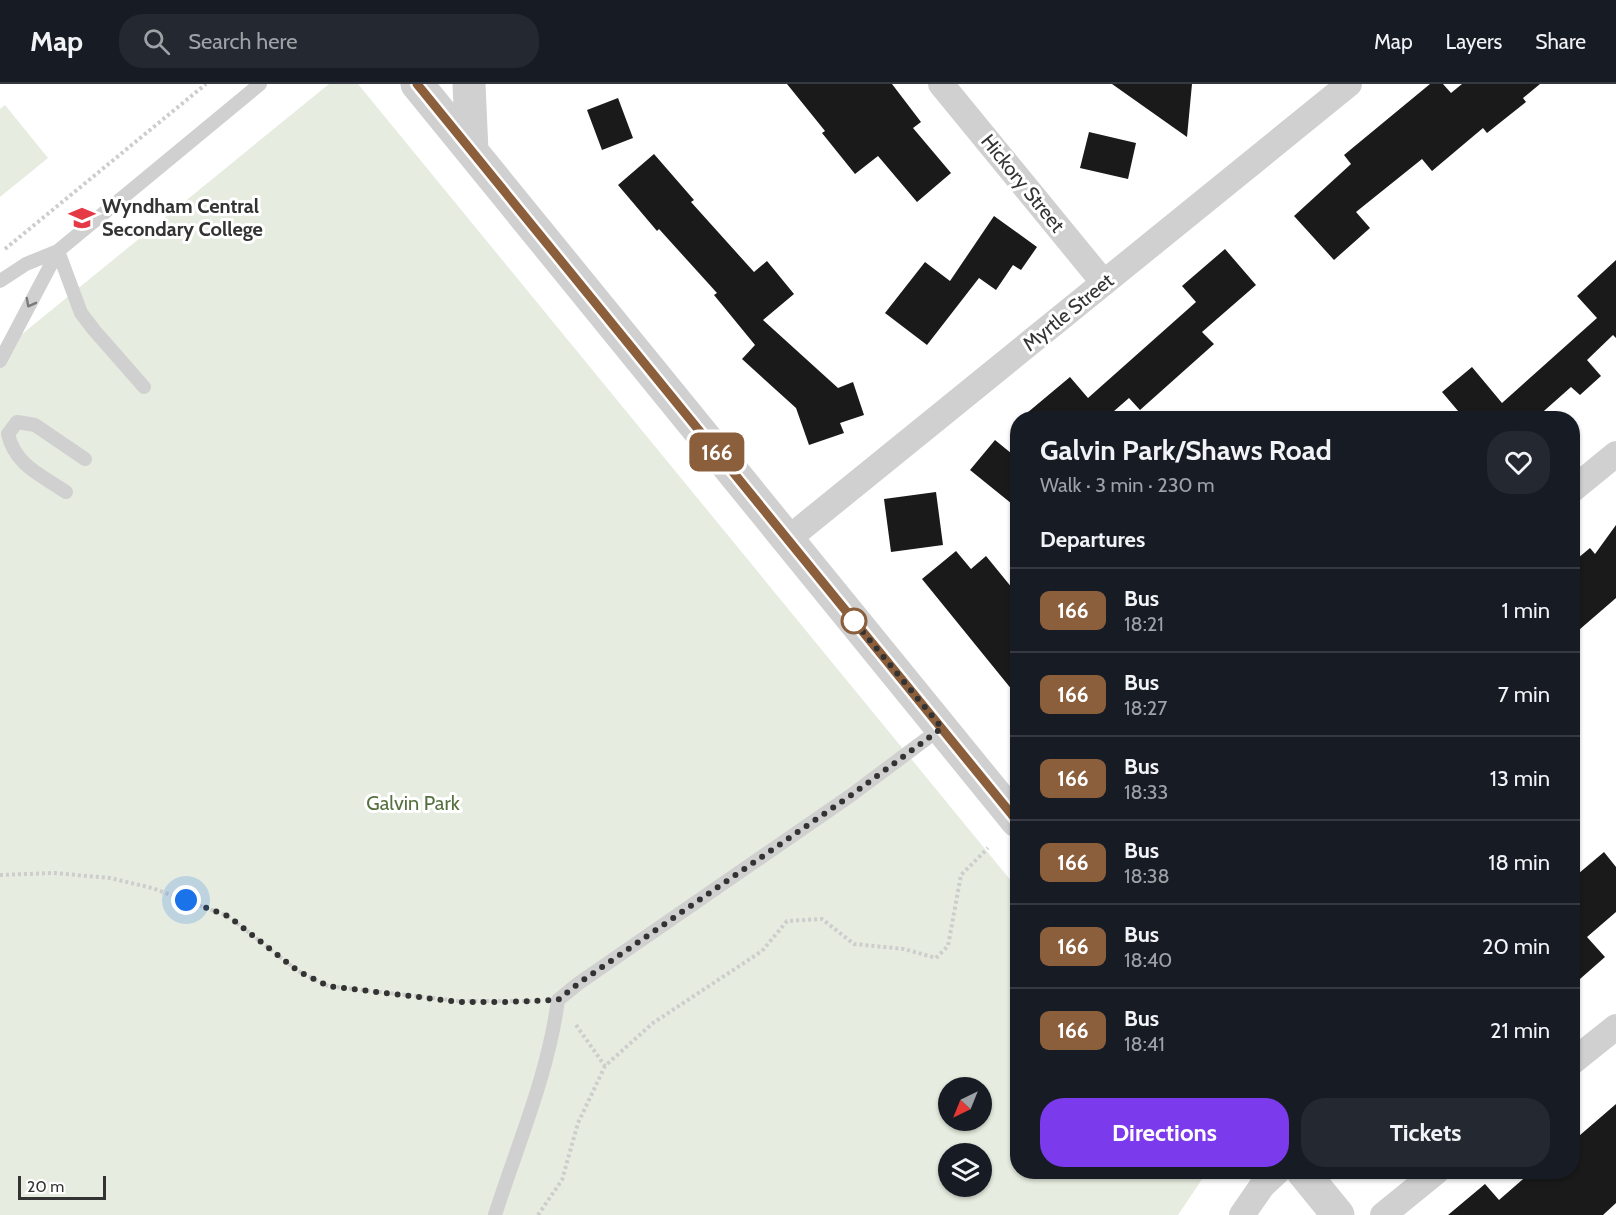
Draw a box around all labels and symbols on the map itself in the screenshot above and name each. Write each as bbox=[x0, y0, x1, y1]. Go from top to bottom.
street label: Hickory Street bbox=[976, 129, 1070, 237]
place label: Wyndham Central Secondary College bbox=[102, 194, 263, 241]
school or university icon: Wyndham Central Secondary College bbox=[67, 203, 97, 233]
street label: Myrtle Street bbox=[1018, 268, 1118, 356]
one-way arrow bbox=[26, 297, 38, 308]
line badge: 166 bbox=[682, 432, 752, 472]
unlabelled marker bbox=[841, 608, 867, 634]
park label: Galvin Park bbox=[366, 791, 460, 815]
your location bbox=[171, 885, 201, 915]
north arrow bbox=[938, 1077, 992, 1131]
scale bar bbox=[18, 1173, 106, 1200]

